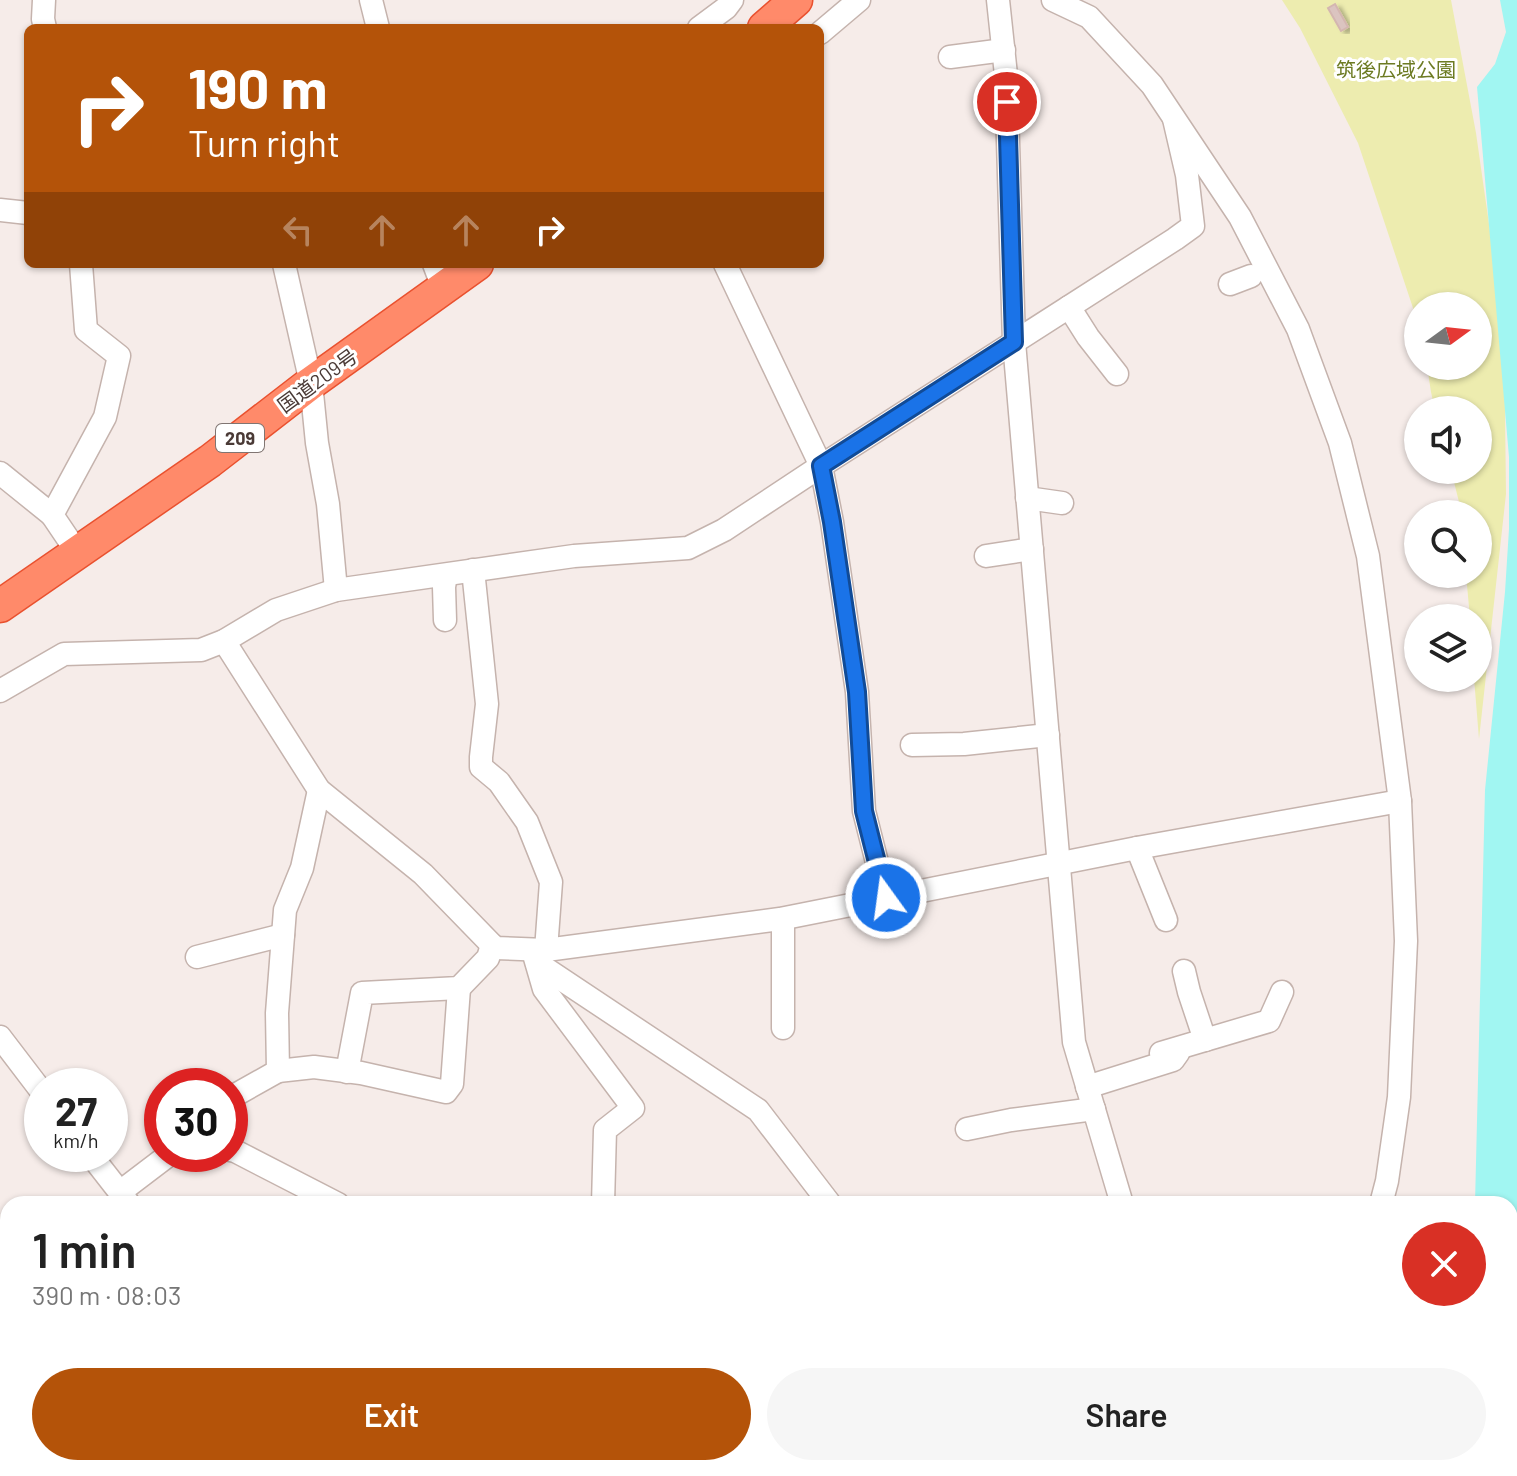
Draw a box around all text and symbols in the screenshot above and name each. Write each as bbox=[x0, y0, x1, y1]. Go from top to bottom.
text: 190 m bbox=[188, 53, 327, 120]
icon: right bbox=[56, 56, 160, 160]
park label: 筑後広域公園 bbox=[1336, 57, 1456, 81]
pin bbox=[973, 68, 1041, 136]
icon: arrive bbox=[985, 80, 1029, 124]
text: Turn right bbox=[188, 121, 340, 164]
icon: left bbox=[276, 208, 320, 252]
icon: ahead bbox=[360, 208, 404, 252]
icon: ahead bbox=[444, 208, 488, 252]
icon: right bbox=[528, 208, 572, 252]
north arrow bbox=[1404, 292, 1492, 380]
map controls bbox=[1404, 292, 1492, 692]
street label: 国道209号 bbox=[273, 343, 361, 417]
button: sound bbox=[1404, 396, 1492, 484]
road number: 209 bbox=[216, 424, 264, 452]
button: search bbox=[1404, 500, 1492, 588]
button: layers bbox=[1404, 604, 1492, 692]
position arrow bbox=[844, 856, 928, 940]
speed limit sign: 30 bbox=[144, 1068, 248, 1172]
text: 27 bbox=[55, 1086, 97, 1134]
text: km/h bbox=[53, 1128, 99, 1152]
text: 1 min bbox=[32, 1220, 137, 1278]
button: close bbox=[1402, 1222, 1486, 1306]
text: 390 m · 08:03 bbox=[32, 1279, 181, 1310]
button: Exit bbox=[32, 1368, 751, 1460]
button: Share bbox=[767, 1368, 1486, 1460]

